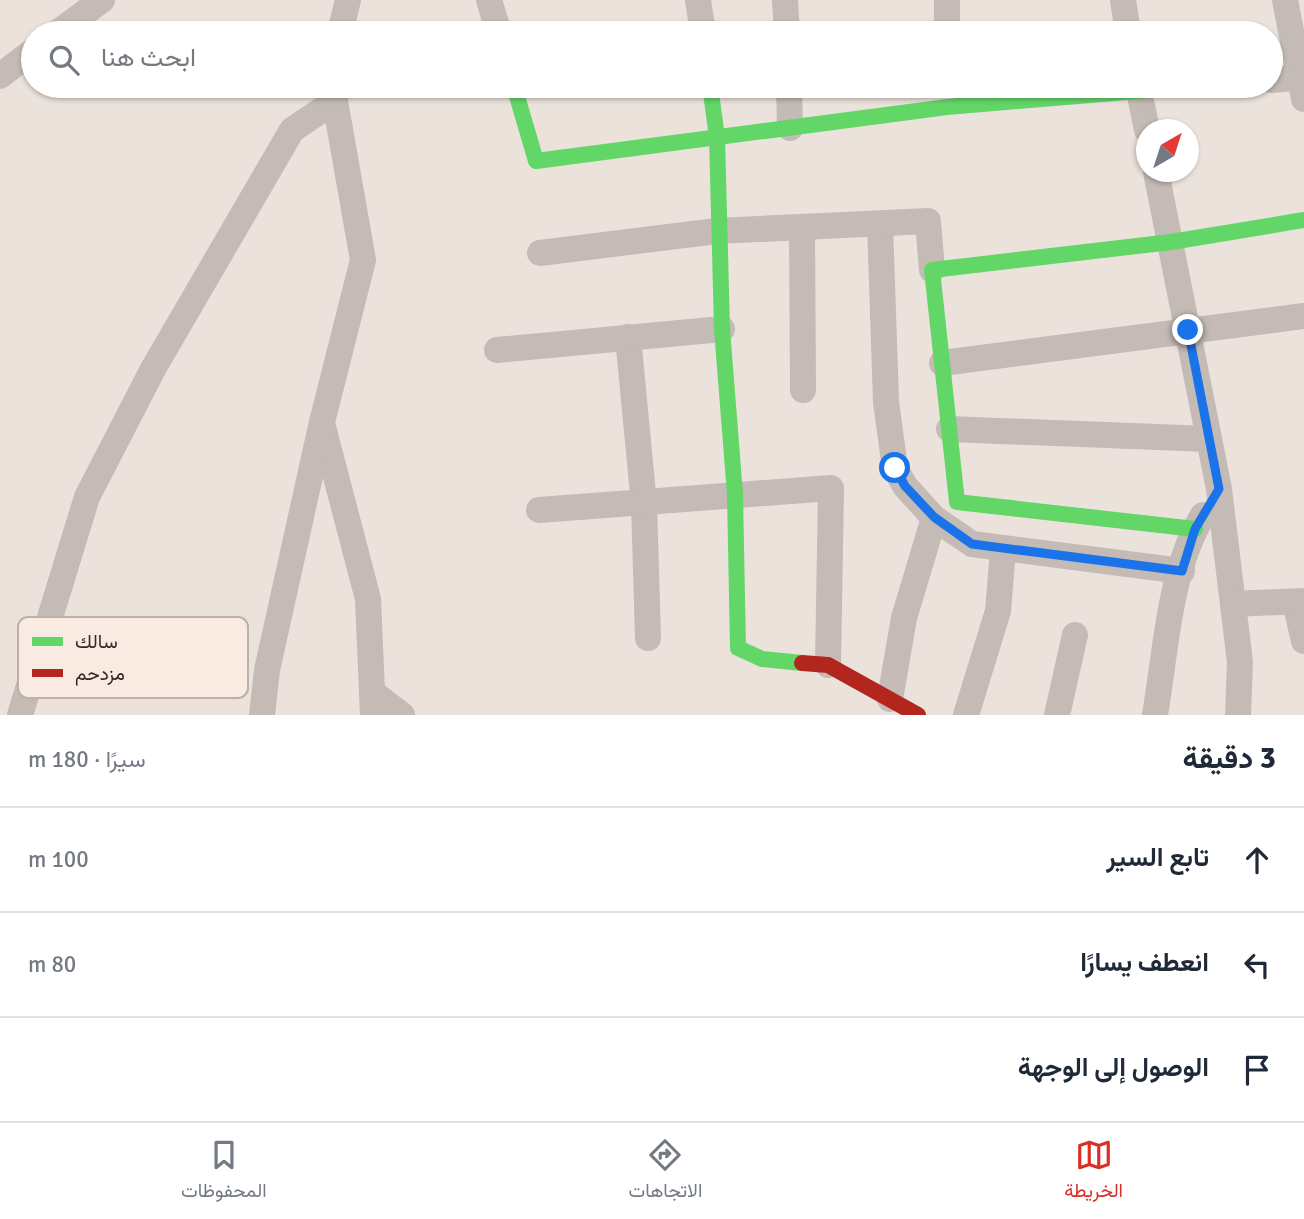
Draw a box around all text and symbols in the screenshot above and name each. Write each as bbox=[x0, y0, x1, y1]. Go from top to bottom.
search box bbox=[21, 21, 1283, 98]
icon: search bbox=[45, 41, 83, 79]
text: ابحث هنا bbox=[101, 42, 196, 74]
north arrow bbox=[1136, 119, 1199, 182]
route end bbox=[1172, 314, 1203, 345]
route start bbox=[879, 452, 910, 483]
legend bbox=[18, 617, 248, 698]
text: سالك bbox=[75, 630, 118, 654]
text: مزدحم bbox=[75, 662, 125, 686]
text: 3 دقيقة bbox=[1182, 740, 1276, 777]
text: سيرًا · 180 m bbox=[28, 745, 146, 774]
icon: ahead bbox=[1238, 841, 1276, 879]
text: تابع السير bbox=[1106, 842, 1209, 874]
text: 100 m bbox=[28, 845, 89, 874]
icon: left bbox=[1238, 946, 1276, 984]
text: انعطف يسارًا bbox=[1080, 947, 1209, 979]
text: 80 m bbox=[28, 950, 76, 979]
icon: arrive bbox=[1238, 1051, 1276, 1089]
text: الوصول إلى الوجهة bbox=[1018, 1052, 1209, 1084]
tab: المحفوظات bbox=[181, 1136, 267, 1207]
tab: الاتجاهات bbox=[629, 1136, 702, 1207]
tab: الخريطة bbox=[1064, 1136, 1123, 1207]

